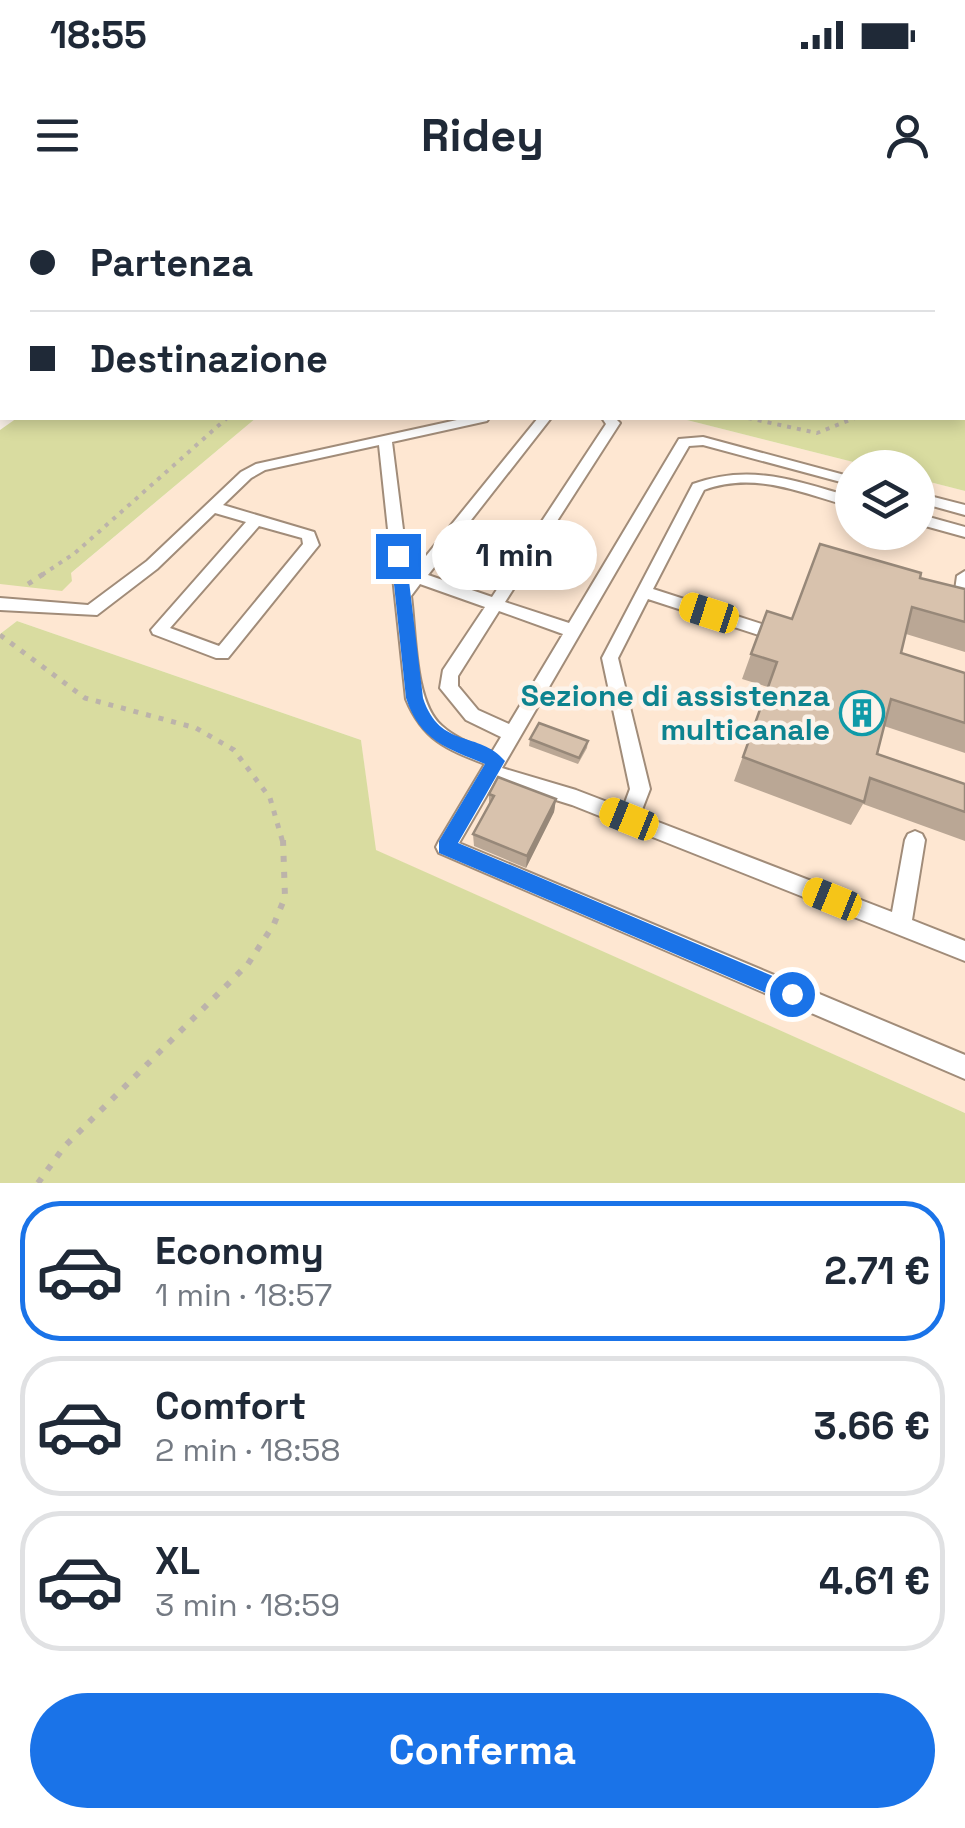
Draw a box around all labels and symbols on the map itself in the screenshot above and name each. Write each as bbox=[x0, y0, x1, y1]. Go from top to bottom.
callout: 1 min bbox=[433, 521, 598, 591]
route end bbox=[376, 534, 421, 579]
car bbox=[676, 589, 742, 637]
place label: Sezione di assistenza multicanale bbox=[521, 676, 830, 749]
building icon: Sezione di assistenza multicanale bbox=[839, 690, 885, 736]
car bbox=[596, 794, 662, 844]
car bbox=[799, 874, 865, 924]
route start bbox=[770, 972, 815, 1017]

